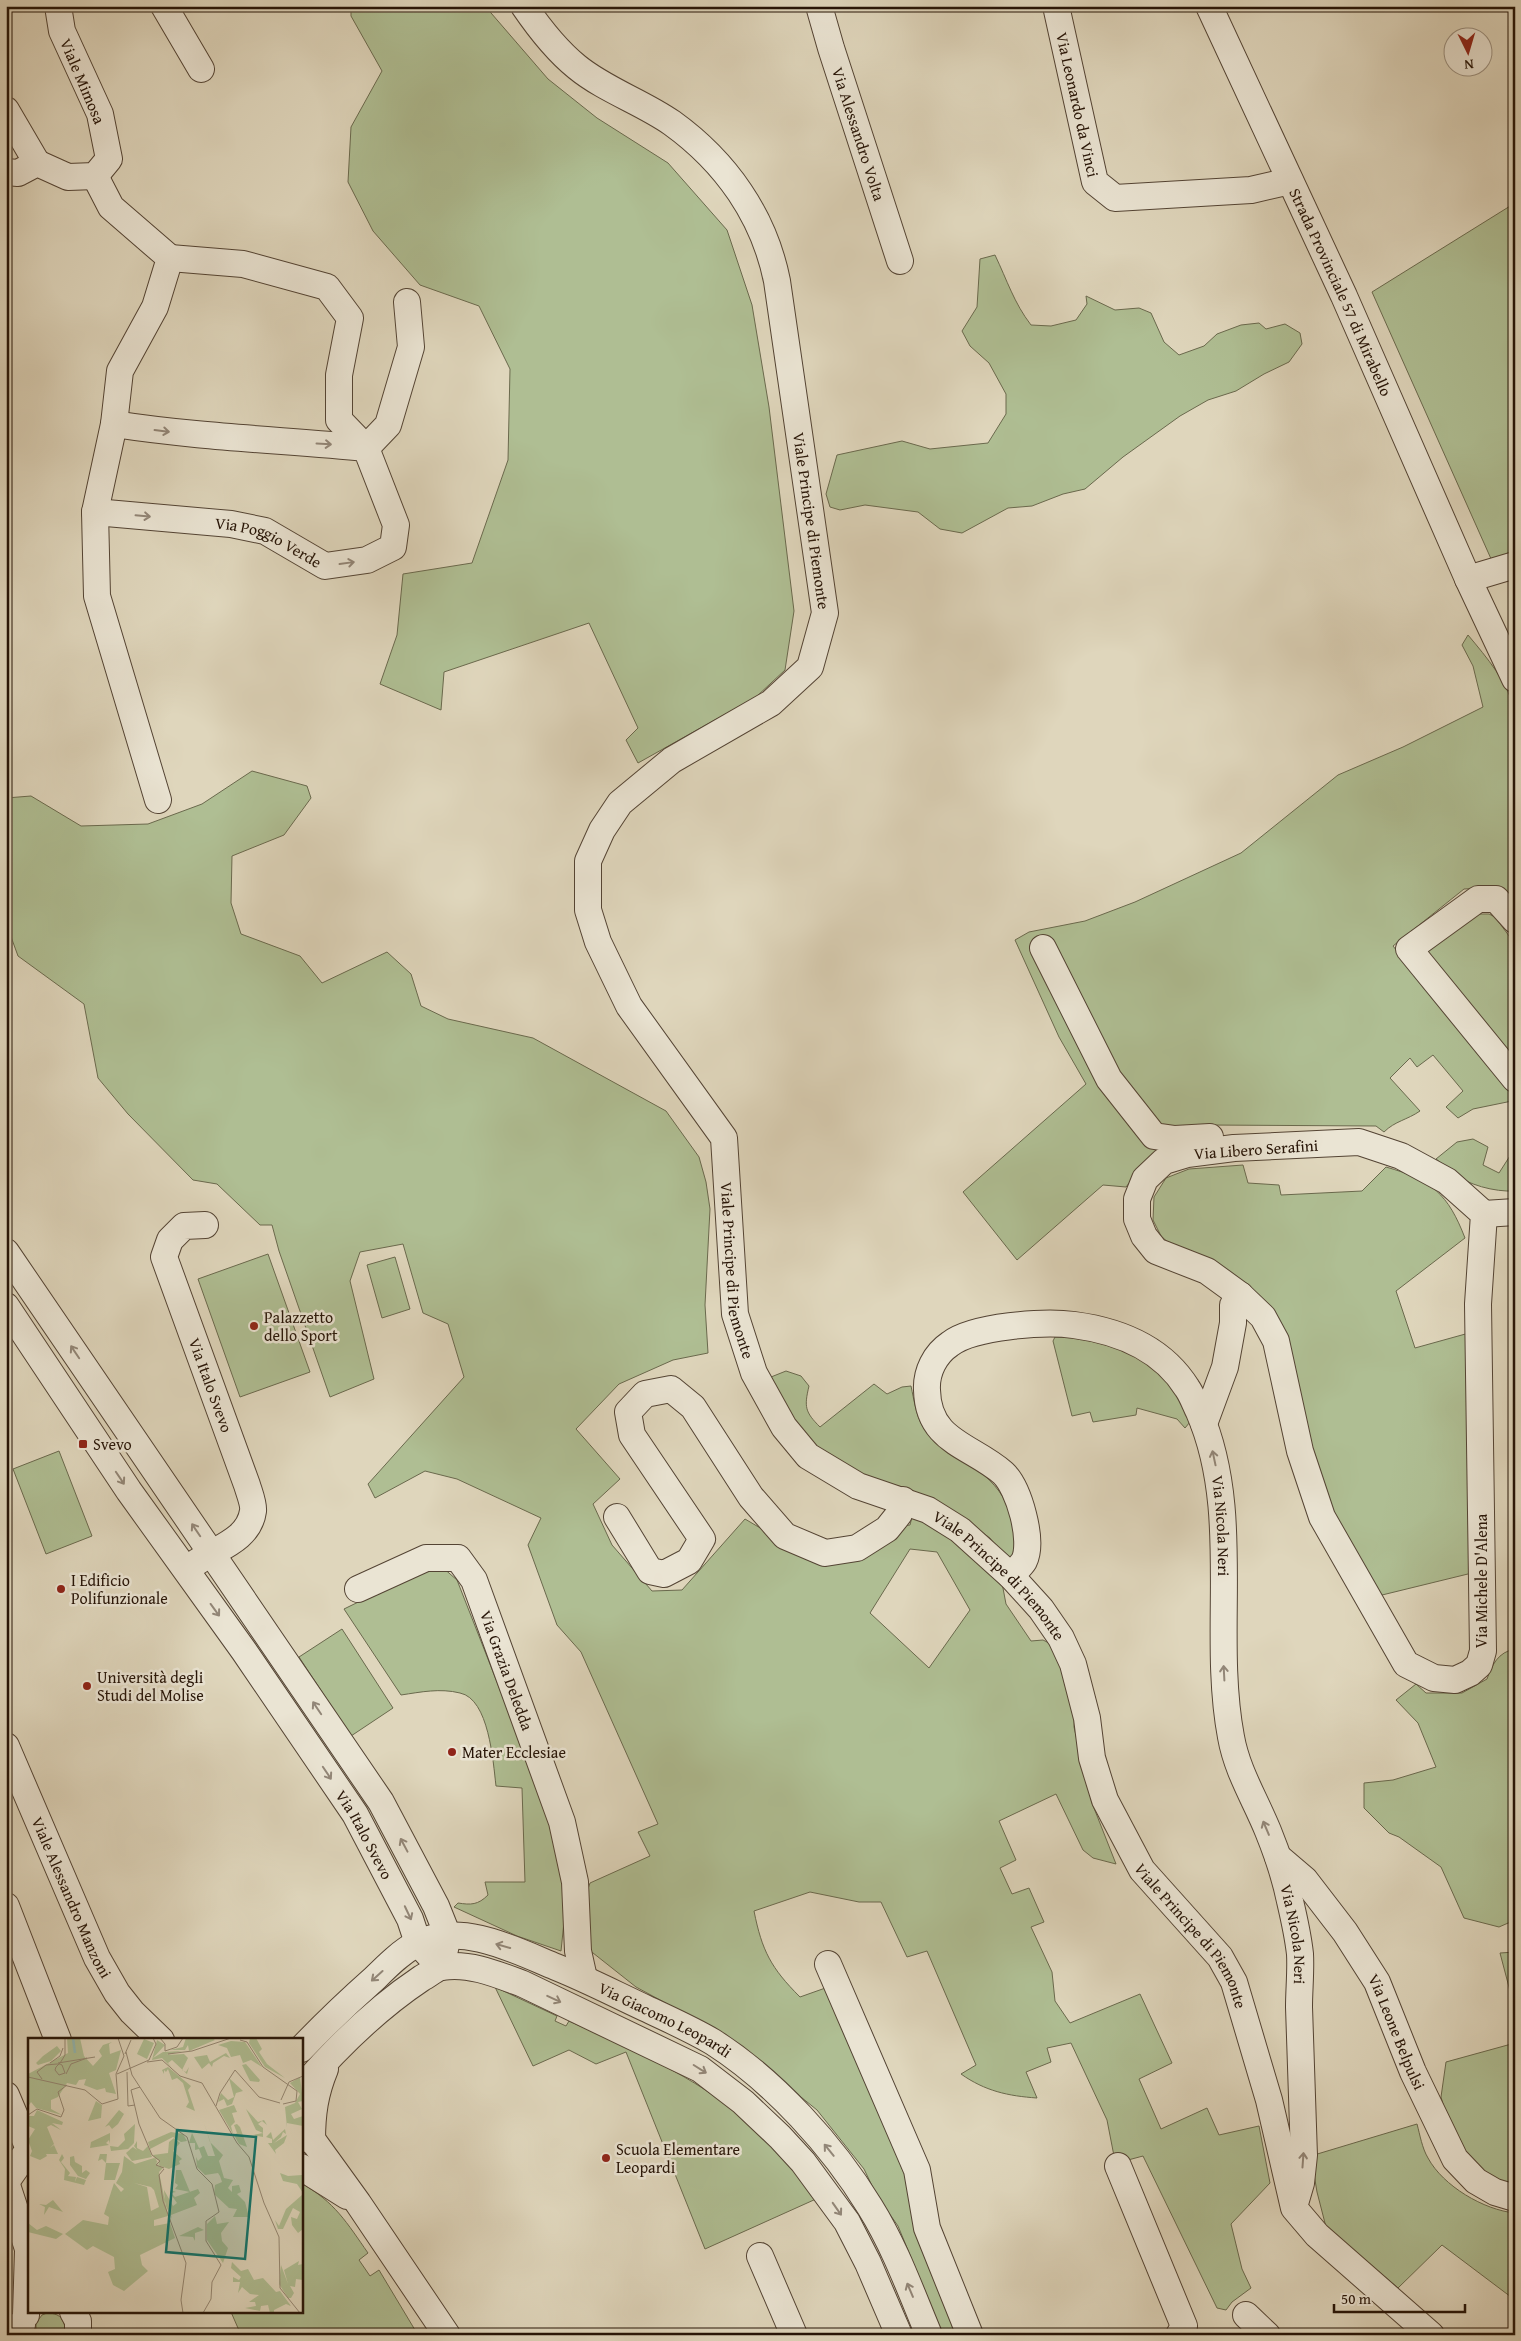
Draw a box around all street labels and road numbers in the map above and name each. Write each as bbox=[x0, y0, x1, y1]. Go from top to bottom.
street label: Via Leonardo da Vinci bbox=[1050, 30, 1106, 180]
street label: Viale Mimosa bbox=[54, 35, 112, 128]
street label: Via Alessandro Volta bbox=[826, 64, 892, 204]
street label: Strada Provinciale 57 di Mirabello bbox=[1283, 184, 1398, 400]
street label: Viale Principe di Piemonte bbox=[787, 431, 836, 611]
street label: Via Poggio Verde bbox=[214, 511, 326, 574]
street label: Via Libero Serafini bbox=[1193, 1133, 1319, 1165]
street label: Viale Principe di Piemonte bbox=[715, 1181, 761, 1362]
street label: Via Italo Svevo bbox=[183, 1334, 239, 1436]
street label: Via Nicola Neri bbox=[1206, 1474, 1236, 1577]
street label: Viale Principe di Piemonte bbox=[928, 1504, 1071, 1645]
street label: Via Michele D'Alena bbox=[1469, 1513, 1493, 1648]
street label: Via Grazia Deledda bbox=[474, 1607, 540, 1734]
street label: Via Italo Svevo bbox=[330, 1785, 399, 1884]
street label: Viale Alessandro Manzoni bbox=[26, 1813, 118, 1983]
street label: Viale Principe di Piemonte bbox=[1128, 1859, 1253, 2011]
street label: Via Nicola Neri bbox=[1275, 1882, 1312, 1985]
street label: Via Leone Belpulsi bbox=[1363, 1969, 1432, 2094]
street label: Via Giacomo Leopardi bbox=[595, 1976, 737, 2064]

